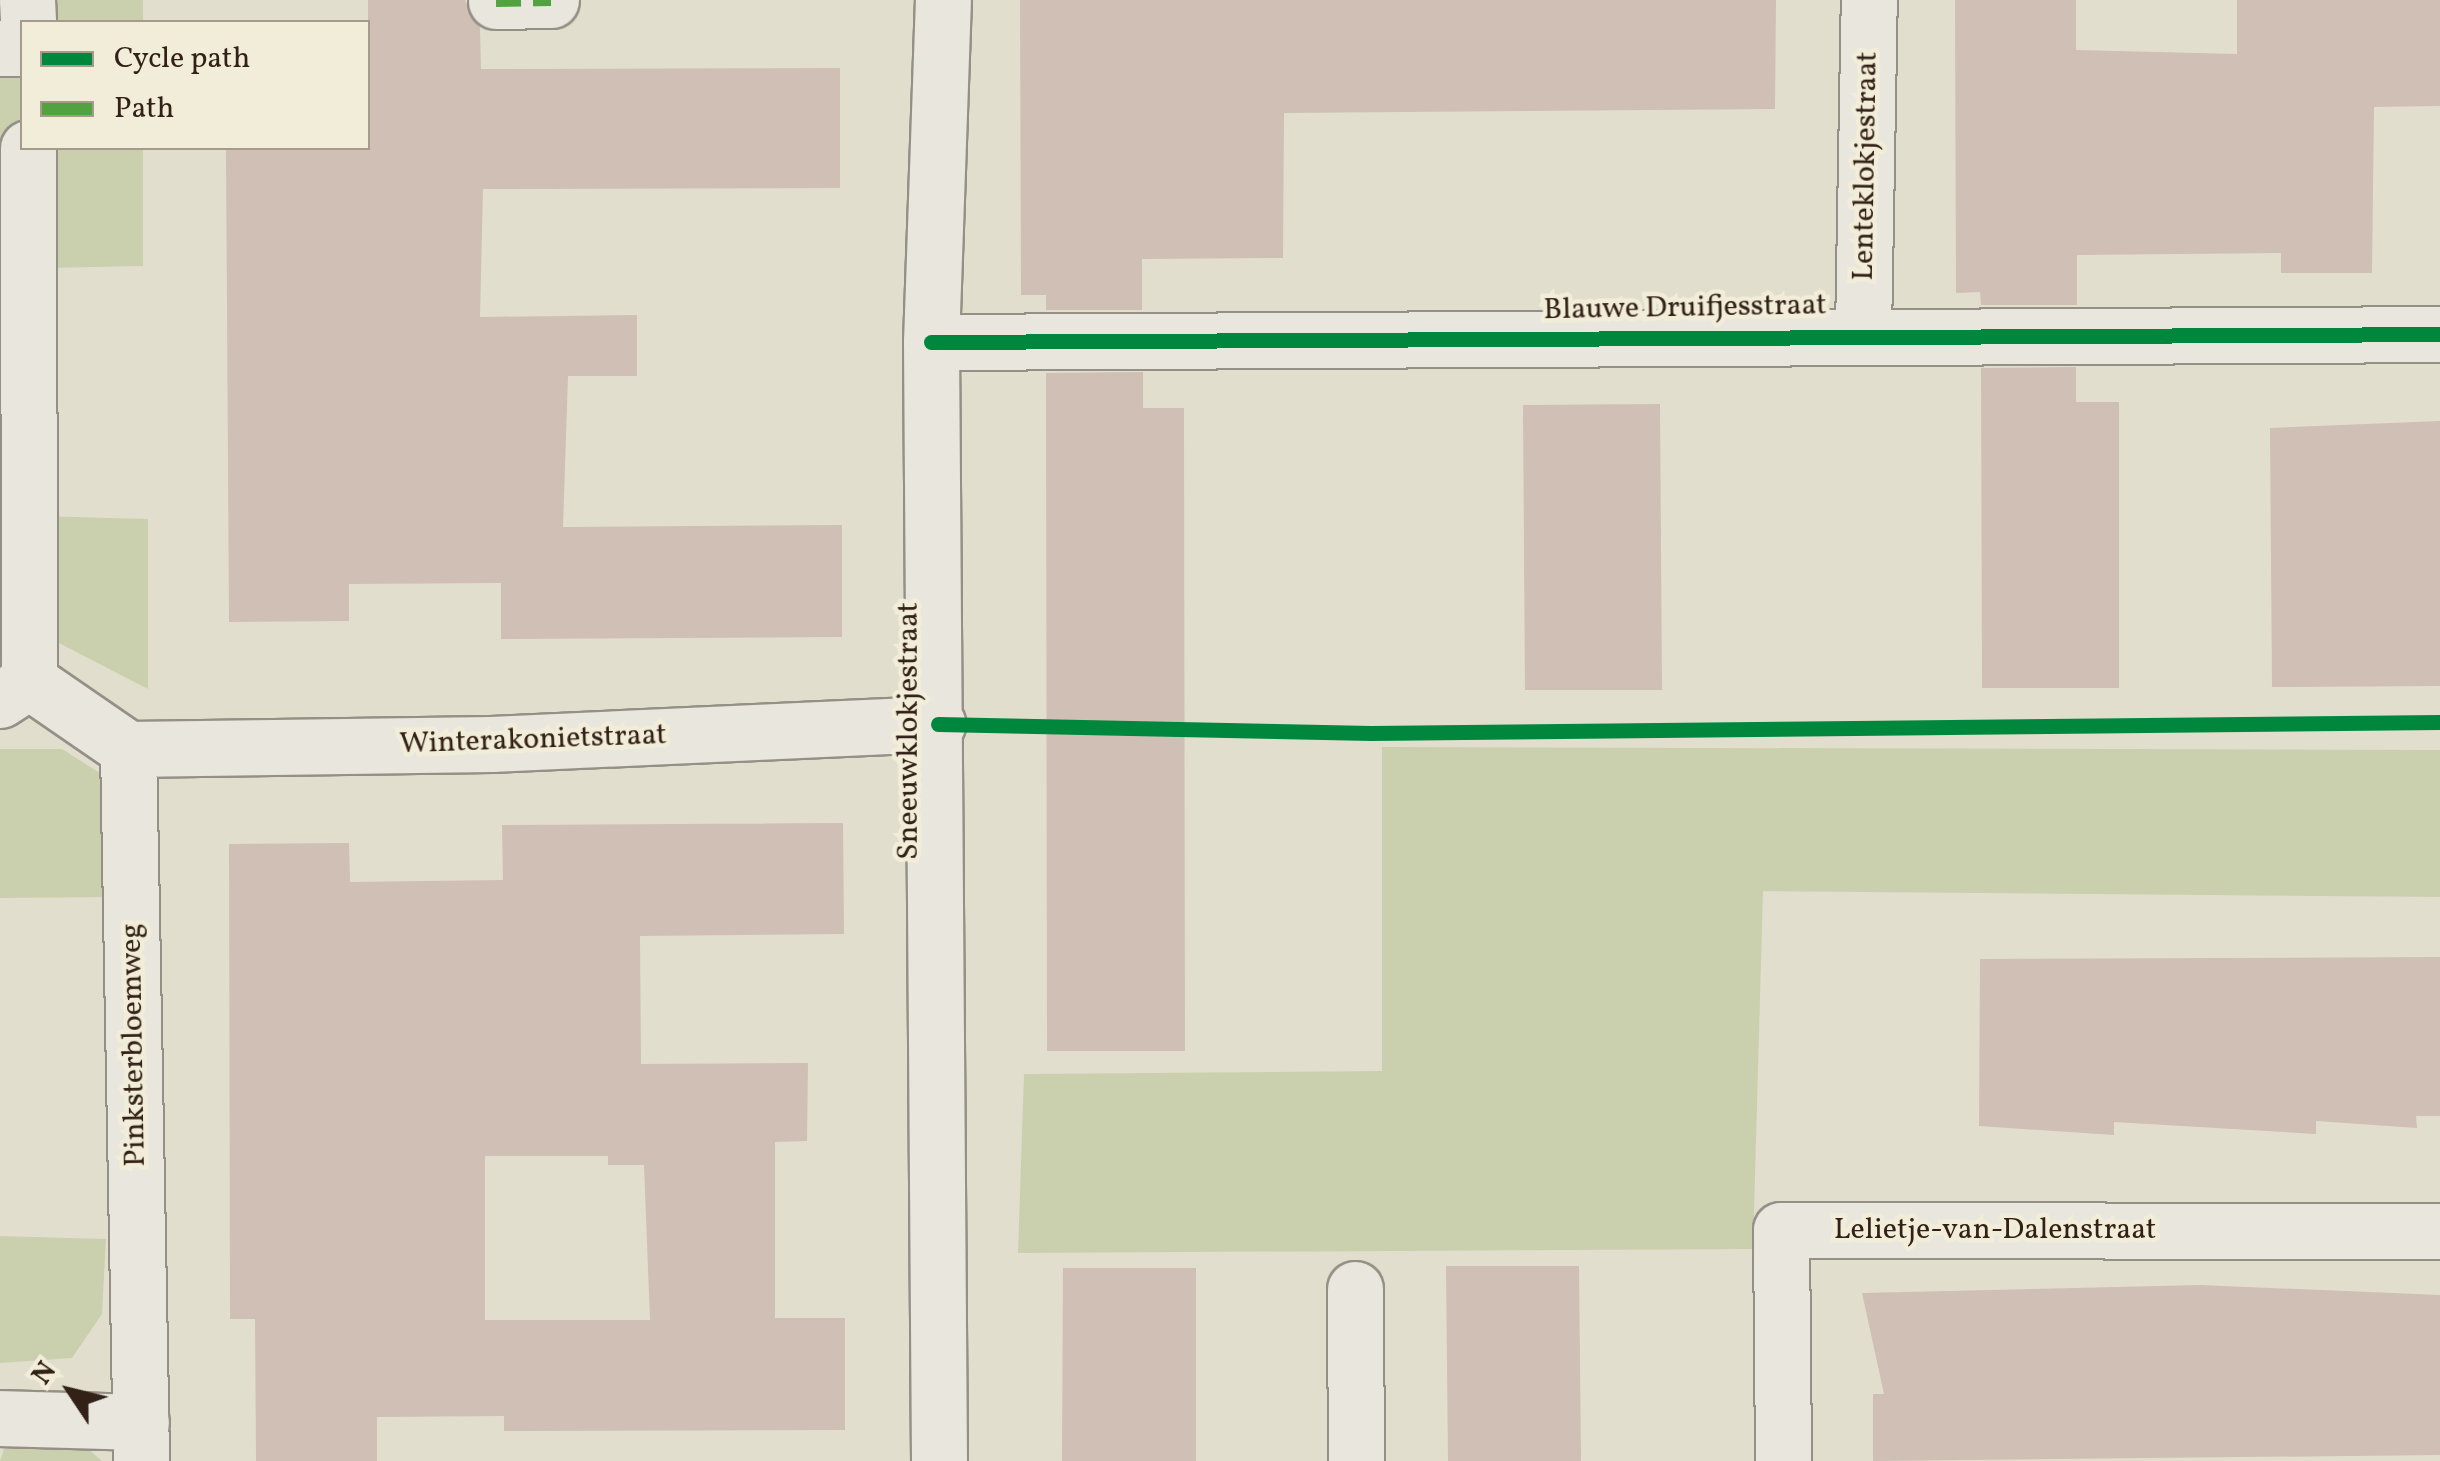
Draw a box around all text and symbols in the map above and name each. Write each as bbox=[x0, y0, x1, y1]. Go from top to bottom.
legend bbox=[20, 20, 370, 150]
text: Cycle path bbox=[114, 38, 250, 80]
street label: Lenteklokjestraat bbox=[1846, 51, 1886, 281]
text: Path bbox=[114, 88, 174, 130]
street label: Blauwe Druifjesstraat bbox=[1543, 288, 1827, 328]
street label: Sneeuwklokjestraat bbox=[891, 602, 927, 860]
street label: Winterakonietstraat bbox=[399, 717, 667, 763]
street label: Pinksterbloemweg bbox=[114, 923, 154, 1167]
street label: Lelietje-van-Dalenstraat bbox=[1834, 1212, 2156, 1248]
north arrow bbox=[20, 1341, 120, 1441]
text: N bbox=[23, 1354, 67, 1393]

